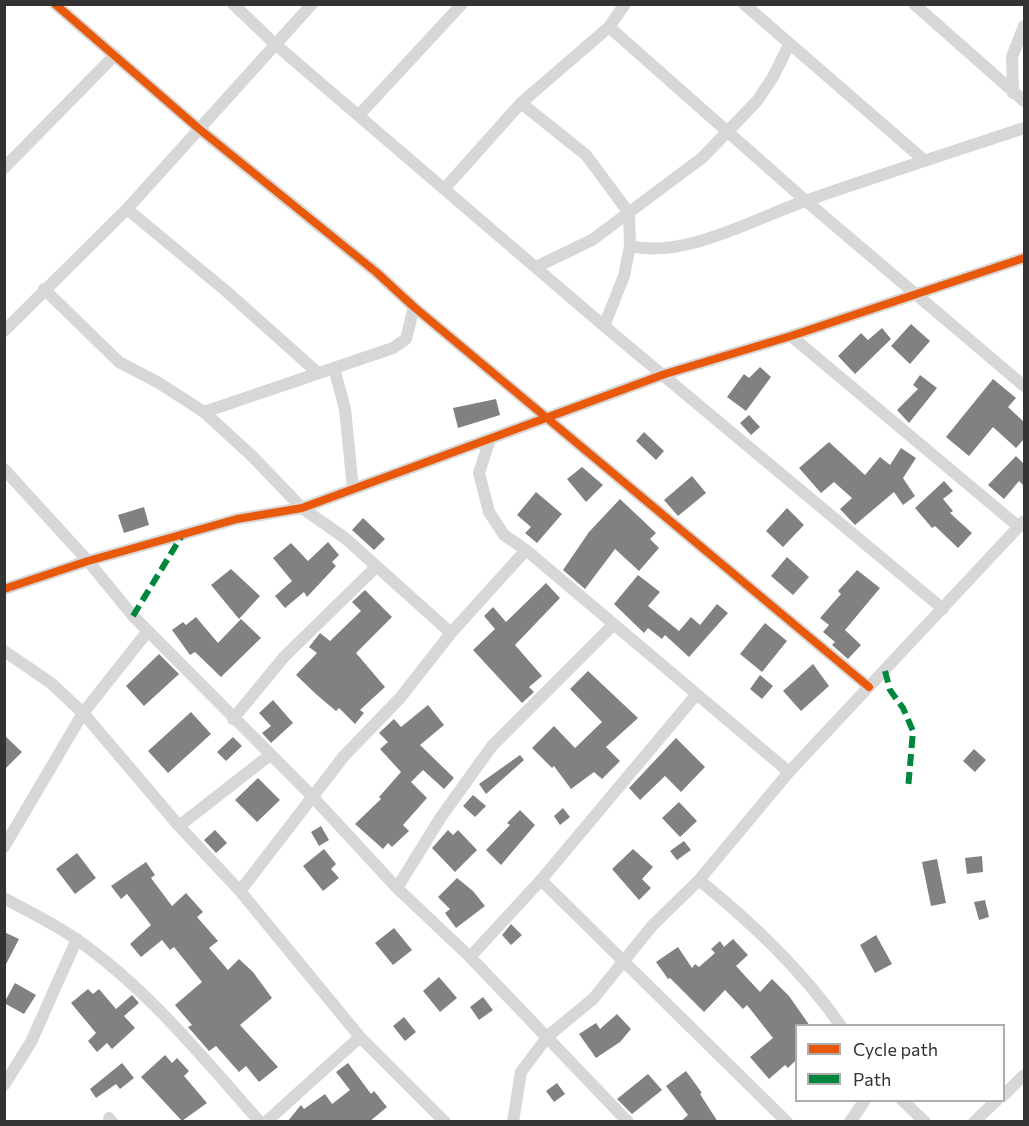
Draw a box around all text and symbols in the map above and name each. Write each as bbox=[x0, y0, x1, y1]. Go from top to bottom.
legend bbox=[795, 1024, 1005, 1102]
text: Cycle path bbox=[853, 1038, 938, 1060]
text: Path bbox=[853, 1068, 891, 1090]

